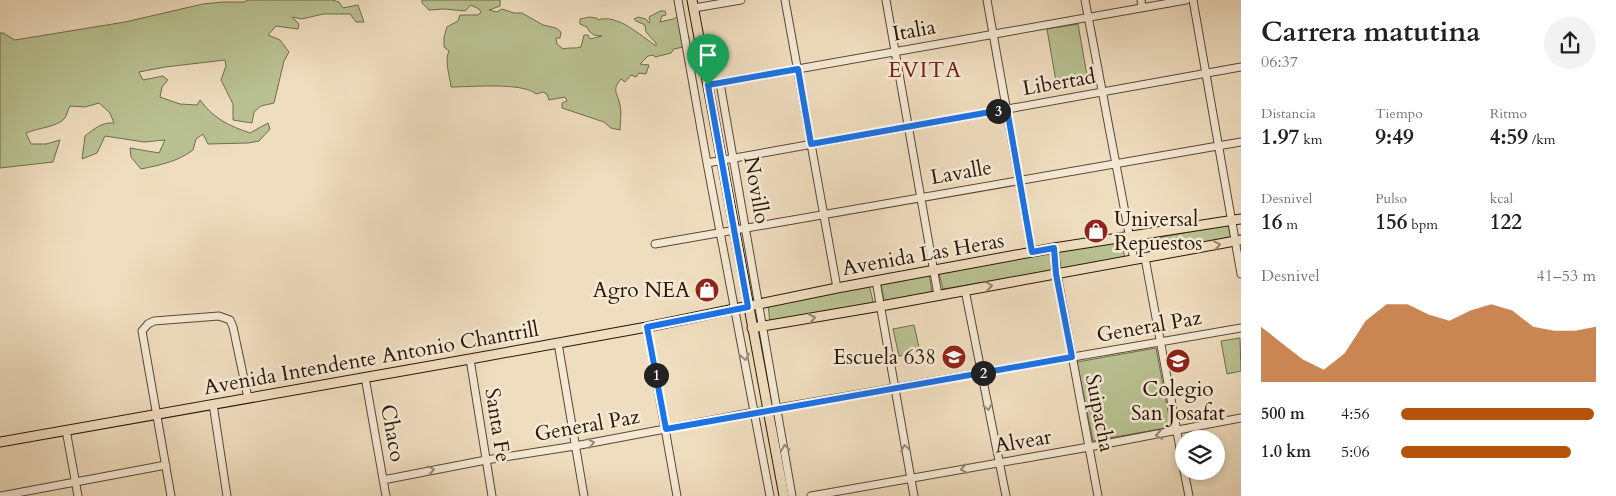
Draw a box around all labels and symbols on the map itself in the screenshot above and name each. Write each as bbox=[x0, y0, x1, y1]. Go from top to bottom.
street label: Italia bbox=[890, 12, 938, 49]
pin bbox=[687, 34, 729, 85]
district label: EVITA bbox=[888, 55, 962, 85]
street label: Libertad bbox=[1020, 62, 1098, 103]
pin: 3 bbox=[986, 98, 1010, 124]
street label: Lavalle bbox=[928, 153, 994, 192]
street label: Novillo bbox=[736, 154, 777, 226]
place label: Universal Repuestos bbox=[1114, 205, 1202, 258]
shop icon: Universal Repuestos bbox=[1083, 218, 1109, 244]
street label: Avenida Las Heras bbox=[840, 226, 1006, 283]
one-way arrow bbox=[1213, 240, 1222, 250]
place label: Agro NEA bbox=[593, 276, 690, 305]
shop icon: Agro NEA bbox=[694, 277, 720, 303]
one-way arrow bbox=[984, 282, 993, 292]
street label: General Paz bbox=[1094, 303, 1205, 350]
one-way arrow bbox=[807, 313, 816, 323]
street label: Avenida Intendente Antonio Chantrill bbox=[201, 315, 541, 402]
place label: Escuela 638 bbox=[833, 343, 936, 372]
school or university icon: Escuela 638 bbox=[941, 344, 967, 370]
school or university icon: Colegio San Josafat bbox=[1165, 348, 1191, 374]
one-way arrow bbox=[739, 353, 749, 362]
pin: 2 bbox=[970, 360, 996, 386]
pin: 1 bbox=[644, 362, 668, 388]
street label: Suipacha bbox=[1078, 372, 1121, 454]
place label: Colegio San Josafat bbox=[1131, 375, 1225, 428]
street label: Santa Fe bbox=[477, 386, 518, 464]
street label: Chaco bbox=[373, 402, 412, 464]
street label: General Paz bbox=[532, 402, 643, 449]
one-way arrow bbox=[982, 402, 993, 411]
street label: Alvear bbox=[992, 422, 1054, 461]
one-way arrow bbox=[1154, 429, 1163, 439]
one-way arrow bbox=[587, 439, 596, 449]
one-way arrow bbox=[780, 444, 790, 452]
one-way arrow bbox=[901, 444, 911, 452]
one-way arrow bbox=[960, 463, 969, 473]
one-way arrow bbox=[427, 466, 435, 476]

